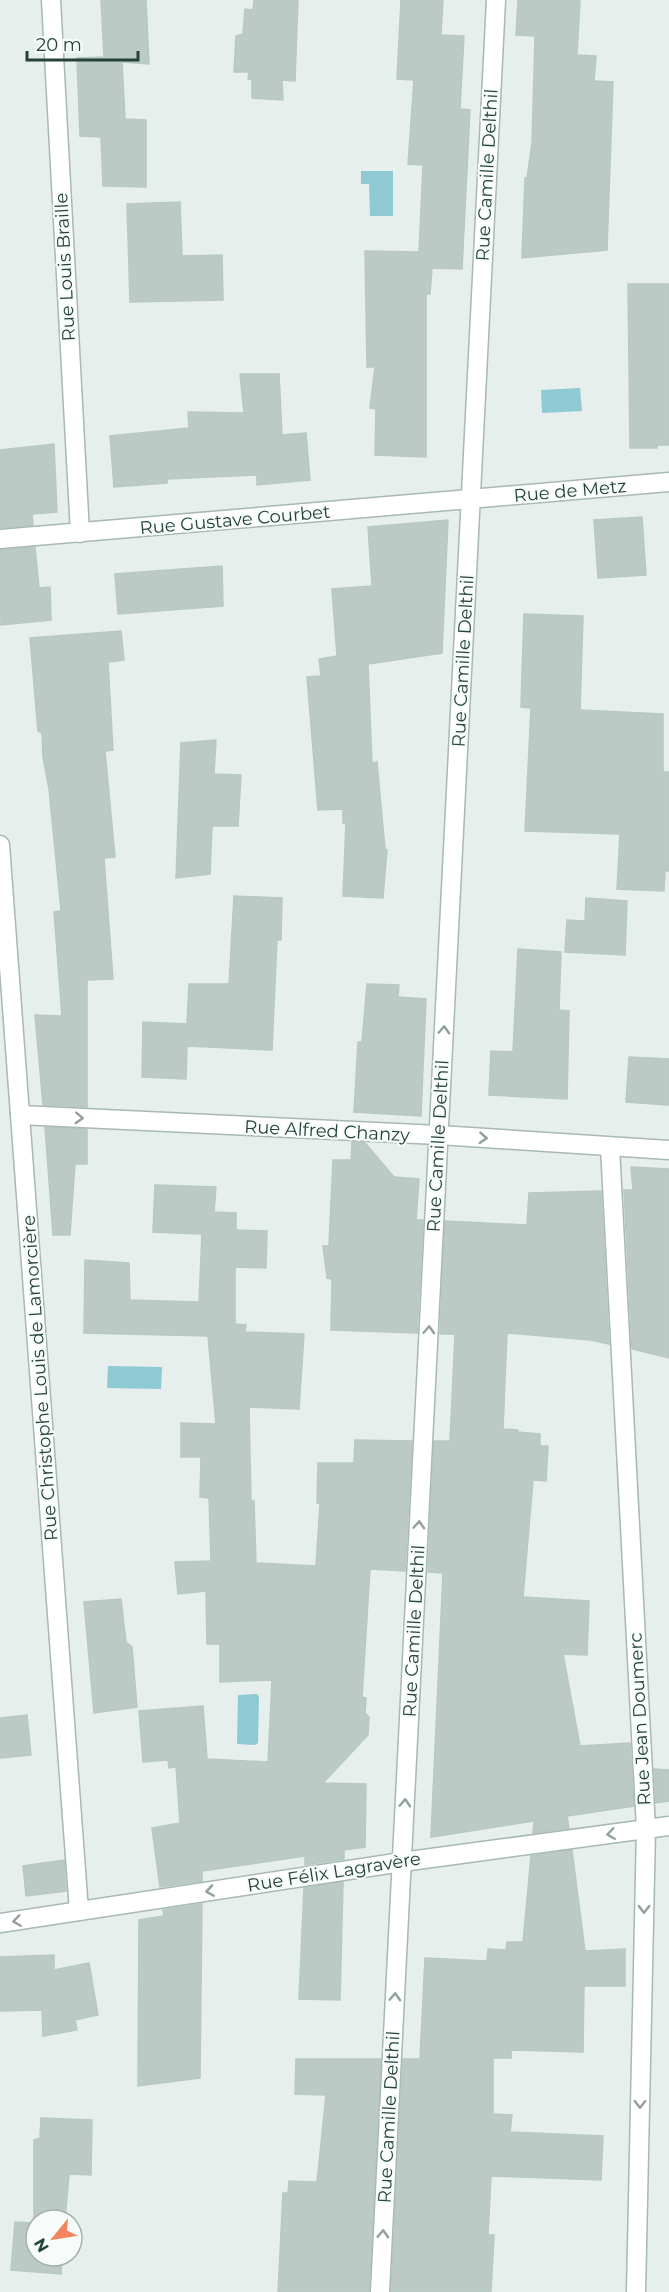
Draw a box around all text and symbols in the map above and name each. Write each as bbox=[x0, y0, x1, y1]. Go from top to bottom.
scale bar bbox=[27, 24, 138, 62]
text: 20 m bbox=[36, 34, 82, 56]
street label: Rue Camille Delthil bbox=[471, 88, 503, 262]
street label: Rue Louis Braille bbox=[50, 192, 80, 342]
street label: Rue de Metz bbox=[513, 475, 627, 507]
street label: Rue Gustave Courbet bbox=[139, 501, 331, 539]
street label: Rue Camille Delthil bbox=[447, 574, 479, 748]
one-way arrow bbox=[438, 1026, 451, 1035]
street label: Rue Camille Delthil bbox=[422, 1059, 454, 1233]
one-way arrow bbox=[74, 1112, 83, 1125]
street label: Rue Alfred Chanzy bbox=[244, 1116, 411, 1146]
one-way arrow bbox=[479, 1131, 488, 1144]
street label: Rue Christophe Louis de Lamorcière bbox=[18, 1214, 62, 1542]
one-way arrow bbox=[422, 1325, 435, 1334]
one-way arrow bbox=[412, 1520, 425, 1529]
street label: Rue Camille Delthil bbox=[398, 1544, 430, 1718]
street label: Rue Jean Doumerc bbox=[624, 1632, 656, 1806]
one-way arrow bbox=[398, 1799, 411, 1808]
one-way arrow bbox=[606, 1827, 616, 1840]
street label: Rue Félix Lagravère bbox=[246, 1847, 422, 1897]
one-way arrow bbox=[205, 1885, 215, 1897]
one-way arrow bbox=[638, 1904, 651, 1913]
one-way arrow bbox=[13, 1914, 22, 1926]
one-way arrow bbox=[388, 1992, 401, 2001]
street label: Rue Camille Delthil bbox=[373, 2030, 405, 2204]
one-way arrow bbox=[634, 2099, 646, 2108]
north arrow bbox=[24, 2208, 84, 2268]
one-way arrow bbox=[376, 2229, 389, 2238]
text: N bbox=[30, 2235, 53, 2256]

